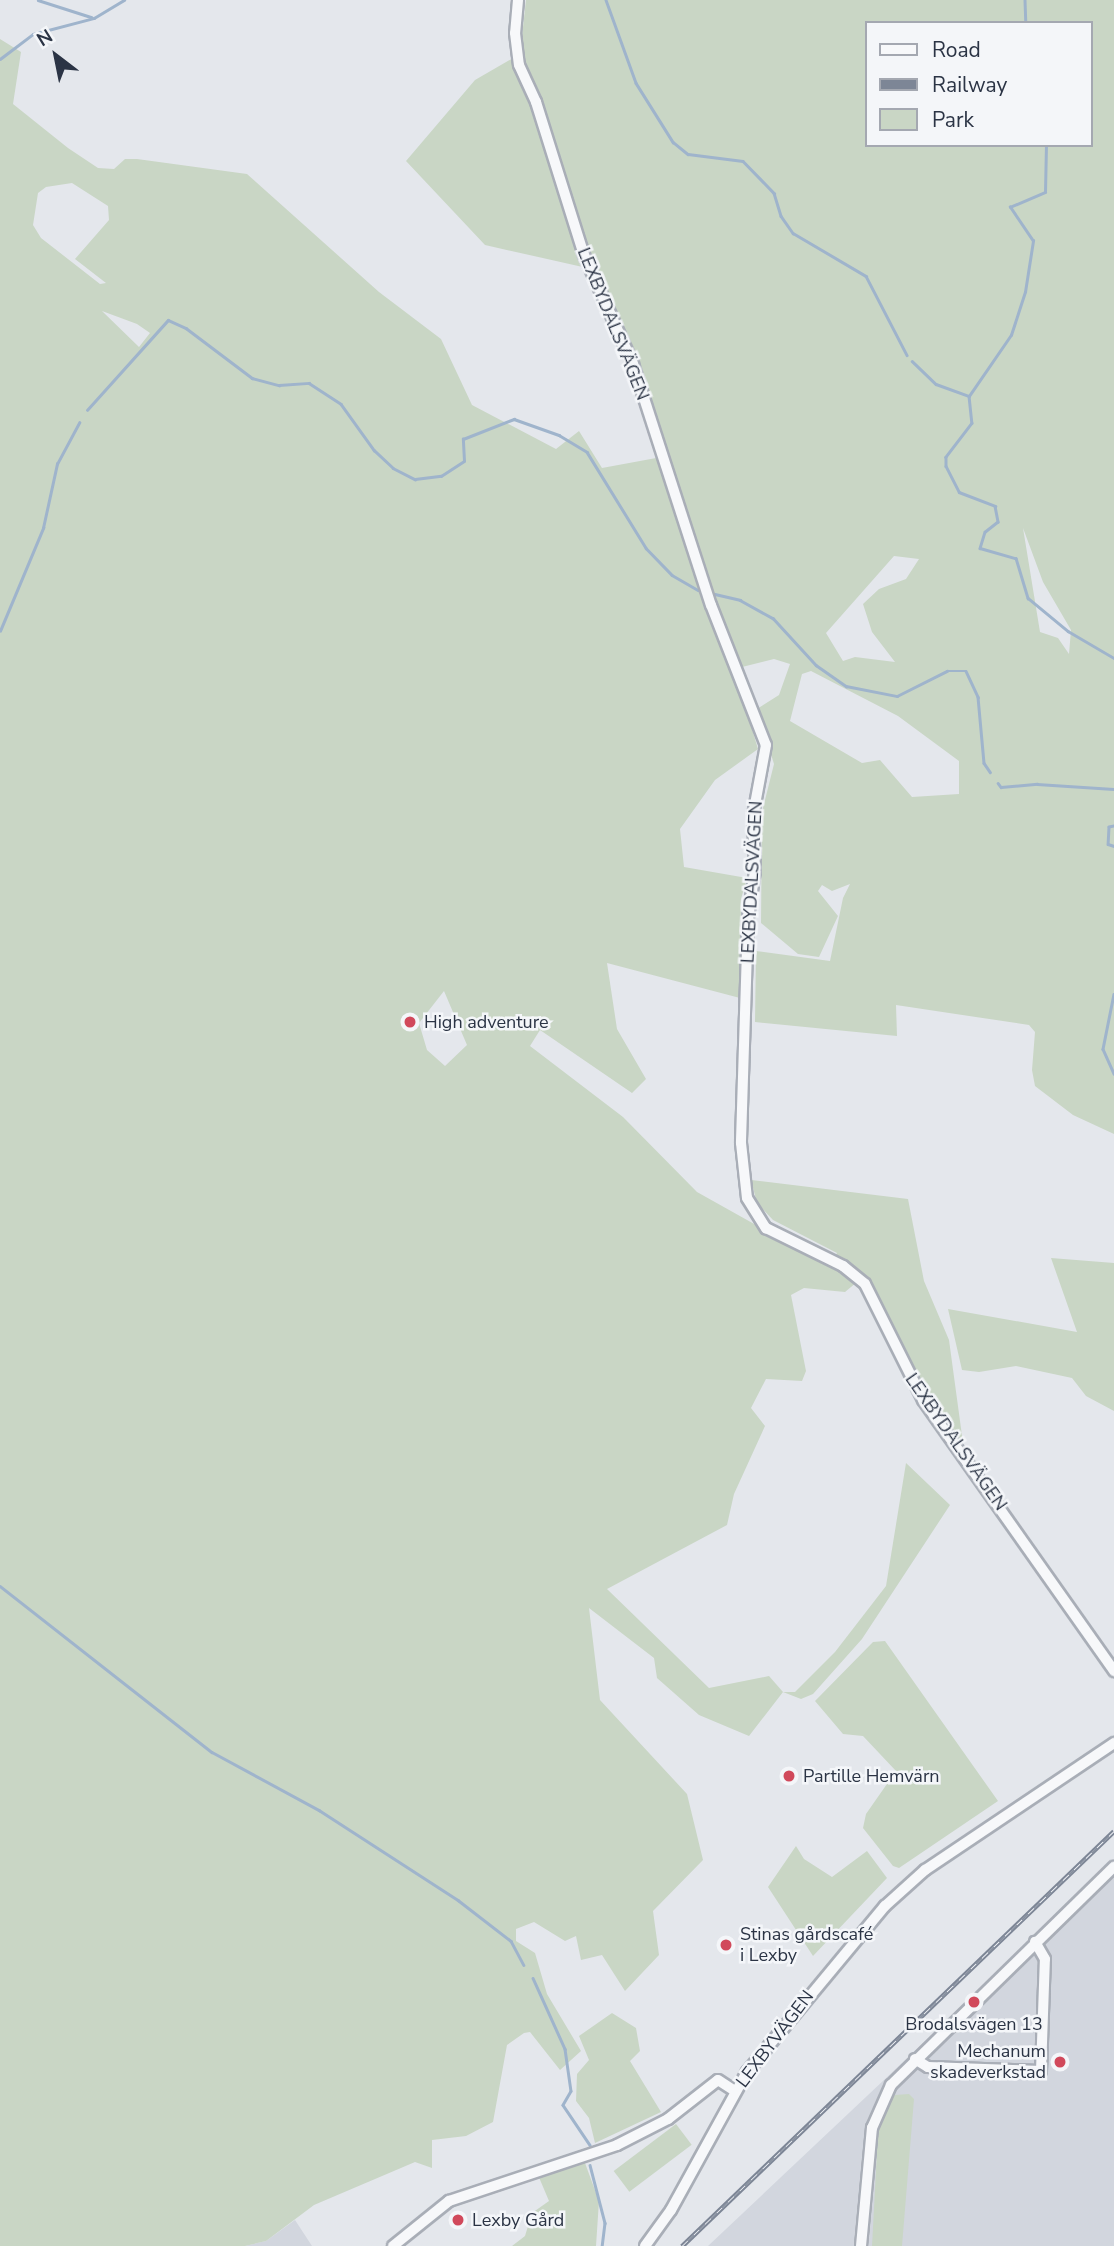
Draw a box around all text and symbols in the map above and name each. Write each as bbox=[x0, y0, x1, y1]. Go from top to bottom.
north arrow bbox=[21, 21, 91, 91]
legend bbox=[866, 21, 1093, 147]
text: N bbox=[32, 23, 58, 53]
text: Road bbox=[932, 36, 981, 64]
text: Railway bbox=[932, 71, 1007, 99]
text: Park bbox=[932, 106, 974, 134]
street label: LEXBYDALSVÄGEN bbox=[573, 245, 653, 403]
street label: LEXBYDALSVÄGEN bbox=[737, 800, 767, 964]
place label: High adventure bbox=[424, 1011, 549, 1033]
marker: High adventure bbox=[402, 1014, 418, 1030]
street label: LEXBYDALSVÄGEN bbox=[901, 1369, 1011, 1515]
place label: Partille Hemvärn bbox=[803, 1765, 940, 1787]
marker: Partille Hemvärn bbox=[781, 1768, 797, 1784]
place label: Stinas gårdscafé i Lexby bbox=[740, 1924, 873, 1966]
marker: Stinas gårdscafé i Lexby bbox=[718, 1937, 734, 1953]
street label: LEXBYVÄGEN bbox=[732, 1986, 818, 2092]
marker: Brodalsvägen 13 bbox=[966, 1994, 982, 2010]
place label: Brodalsvägen 13 bbox=[905, 2013, 1043, 2035]
place label: Mechanum skadeverkstad bbox=[930, 2041, 1046, 2084]
marker: Mechanum skadeverkstad bbox=[1052, 2054, 1068, 2070]
place label: Lexby Gård bbox=[472, 2209, 564, 2231]
marker: Lexby Gård bbox=[450, 2212, 466, 2228]

